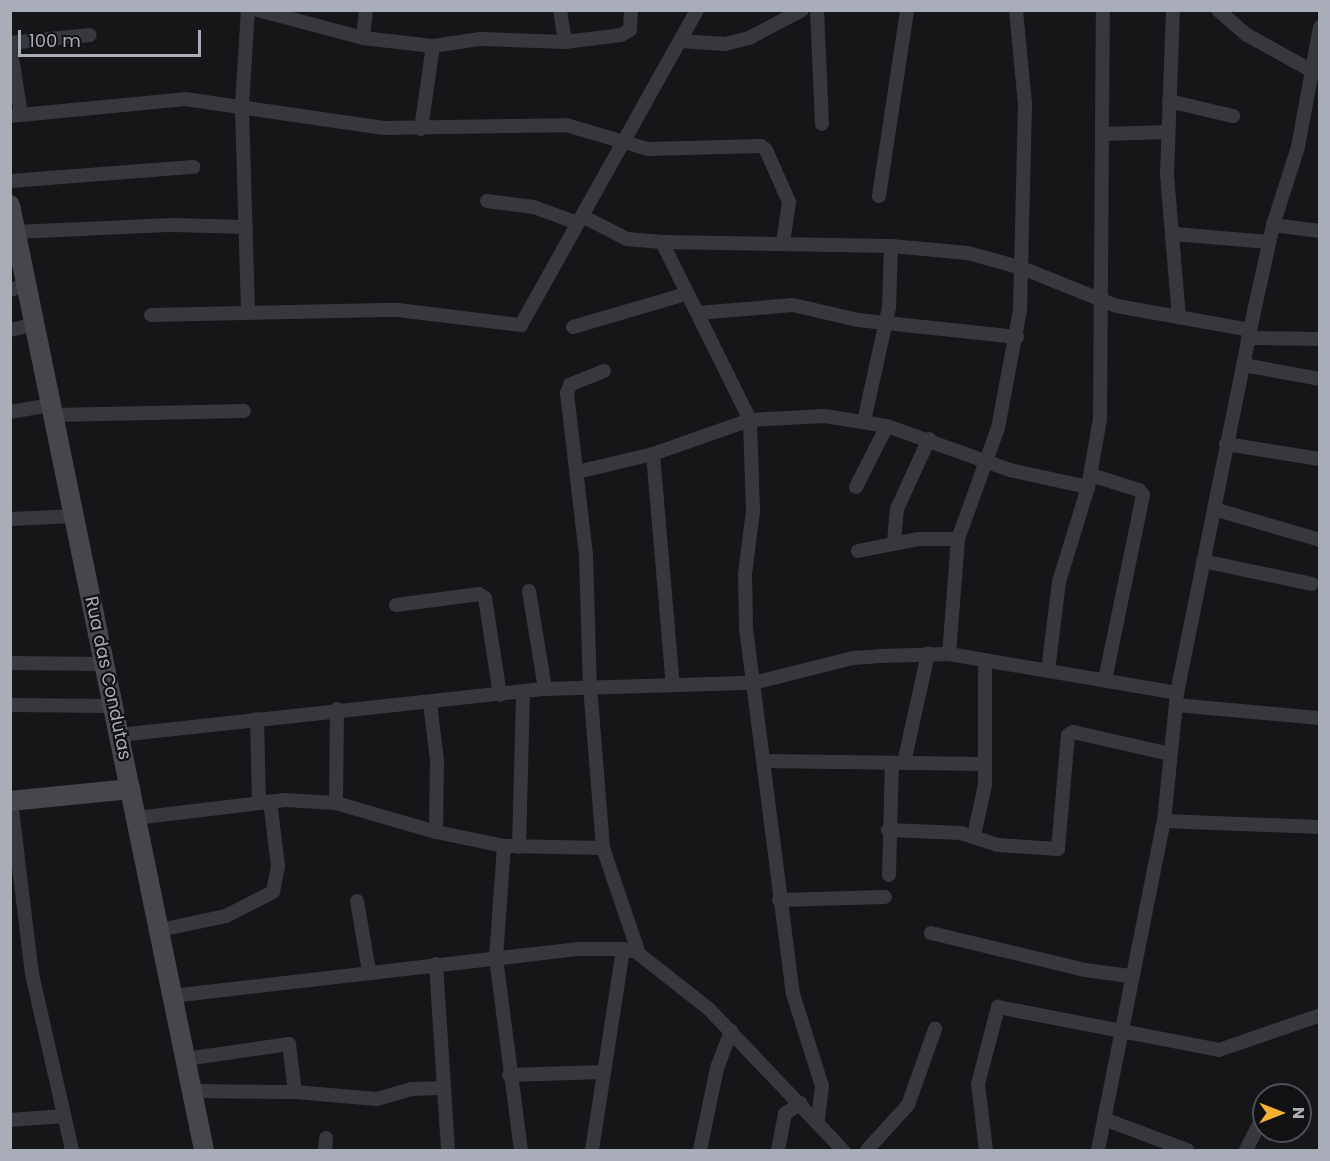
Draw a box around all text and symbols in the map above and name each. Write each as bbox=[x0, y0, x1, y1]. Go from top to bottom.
scale bar bbox=[21, 18, 204, 56]
text: 100 m bbox=[29, 28, 81, 53]
street label: Rua das Condutas bbox=[80, 594, 136, 762]
north arrow bbox=[1252, 1083, 1312, 1143]
text: N bbox=[1287, 1107, 1310, 1119]

